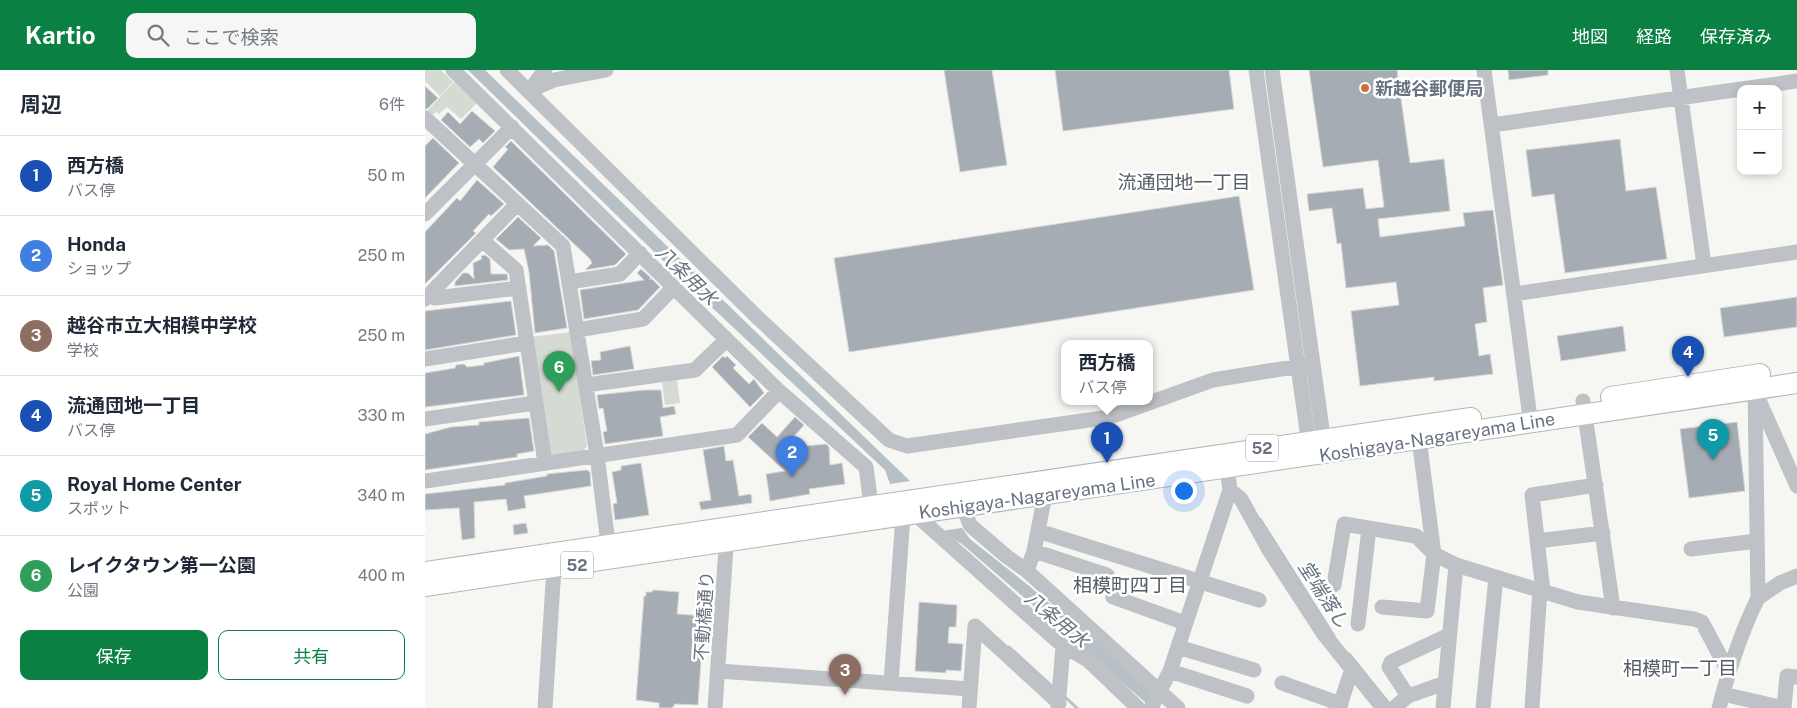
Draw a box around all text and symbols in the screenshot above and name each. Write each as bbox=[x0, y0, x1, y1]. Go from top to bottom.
search box bbox=[126, 13, 476, 58]
text: Kartio bbox=[25, 21, 96, 49]
icon: search bbox=[144, 21, 172, 49]
text: ここで検索 bbox=[184, 26, 279, 48]
text: 地図 bbox=[1572, 26, 1608, 47]
text: 経路 bbox=[1636, 26, 1672, 47]
text: 保存済み bbox=[1700, 26, 1772, 47]
place label: 新越谷郵便局 bbox=[1375, 78, 1483, 99]
marker: 新越谷郵便局 bbox=[1359, 82, 1371, 94]
map controls bbox=[1737, 85, 1782, 175]
button: + bbox=[1737, 85, 1782, 130]
text: 周辺 bbox=[20, 92, 62, 117]
text: 6件 bbox=[379, 95, 405, 114]
button: − bbox=[1737, 130, 1782, 175]
text: 西方橋 bbox=[67, 154, 124, 176]
text: 1 bbox=[33, 166, 39, 185]
text: 50 m bbox=[367, 166, 405, 185]
district label: 流通団地一丁目 bbox=[1117, 171, 1251, 193]
text: バス停 bbox=[67, 181, 115, 200]
text: Honda bbox=[67, 233, 126, 255]
water label: 八条用水 bbox=[652, 241, 723, 311]
text: 2 bbox=[31, 246, 41, 265]
text: 250 m bbox=[358, 246, 405, 265]
text: ショップ bbox=[67, 259, 131, 278]
text: 越谷市立大相模中学校 bbox=[67, 314, 257, 336]
text: 3 bbox=[31, 326, 41, 345]
text: 250 m bbox=[358, 326, 405, 345]
pin: 4 bbox=[1672, 336, 1704, 377]
popup bbox=[1061, 340, 1153, 405]
text: 学校 bbox=[67, 341, 99, 360]
pin: 6 bbox=[543, 351, 575, 392]
text: 西方橋 bbox=[1078, 351, 1136, 373]
text: バス停 bbox=[1078, 378, 1127, 397]
text: 流通団地一丁目 bbox=[67, 394, 200, 416]
text: 4 bbox=[31, 406, 41, 425]
text: 330 m bbox=[358, 406, 405, 425]
street label: Koshigaya-Nagareyama Line bbox=[1317, 408, 1557, 466]
pin: 5 bbox=[1697, 419, 1729, 460]
text: バス停 bbox=[67, 421, 115, 440]
pin: 1 bbox=[1091, 422, 1123, 463]
road number: 52 bbox=[1246, 434, 1278, 462]
pin: 2 bbox=[776, 436, 808, 477]
street label: Koshigaya-Nagareyama Line bbox=[917, 469, 1157, 523]
text: Royal Home Center bbox=[67, 473, 242, 495]
your location bbox=[1171, 478, 1197, 504]
text: 5 bbox=[31, 486, 41, 505]
text: 340 m bbox=[357, 486, 405, 505]
text: スポット bbox=[67, 499, 131, 518]
road number: 52 bbox=[561, 552, 593, 578]
text: レイクタウン第一公園 bbox=[67, 554, 256, 576]
water label: 堂端落し bbox=[1294, 556, 1354, 632]
text: 6 bbox=[31, 566, 41, 585]
text: 400 m bbox=[358, 566, 405, 585]
street label: 不動橋通り bbox=[690, 570, 718, 662]
district label: 相模町四丁目 bbox=[1073, 574, 1187, 596]
text: 公園 bbox=[67, 581, 99, 600]
water label: 八条用水 bbox=[1021, 586, 1095, 653]
button: 保存 bbox=[20, 630, 208, 680]
button: 共有 bbox=[218, 630, 405, 680]
pin: 3 bbox=[829, 654, 861, 695]
district label: 相模町一丁目 bbox=[1623, 657, 1737, 679]

